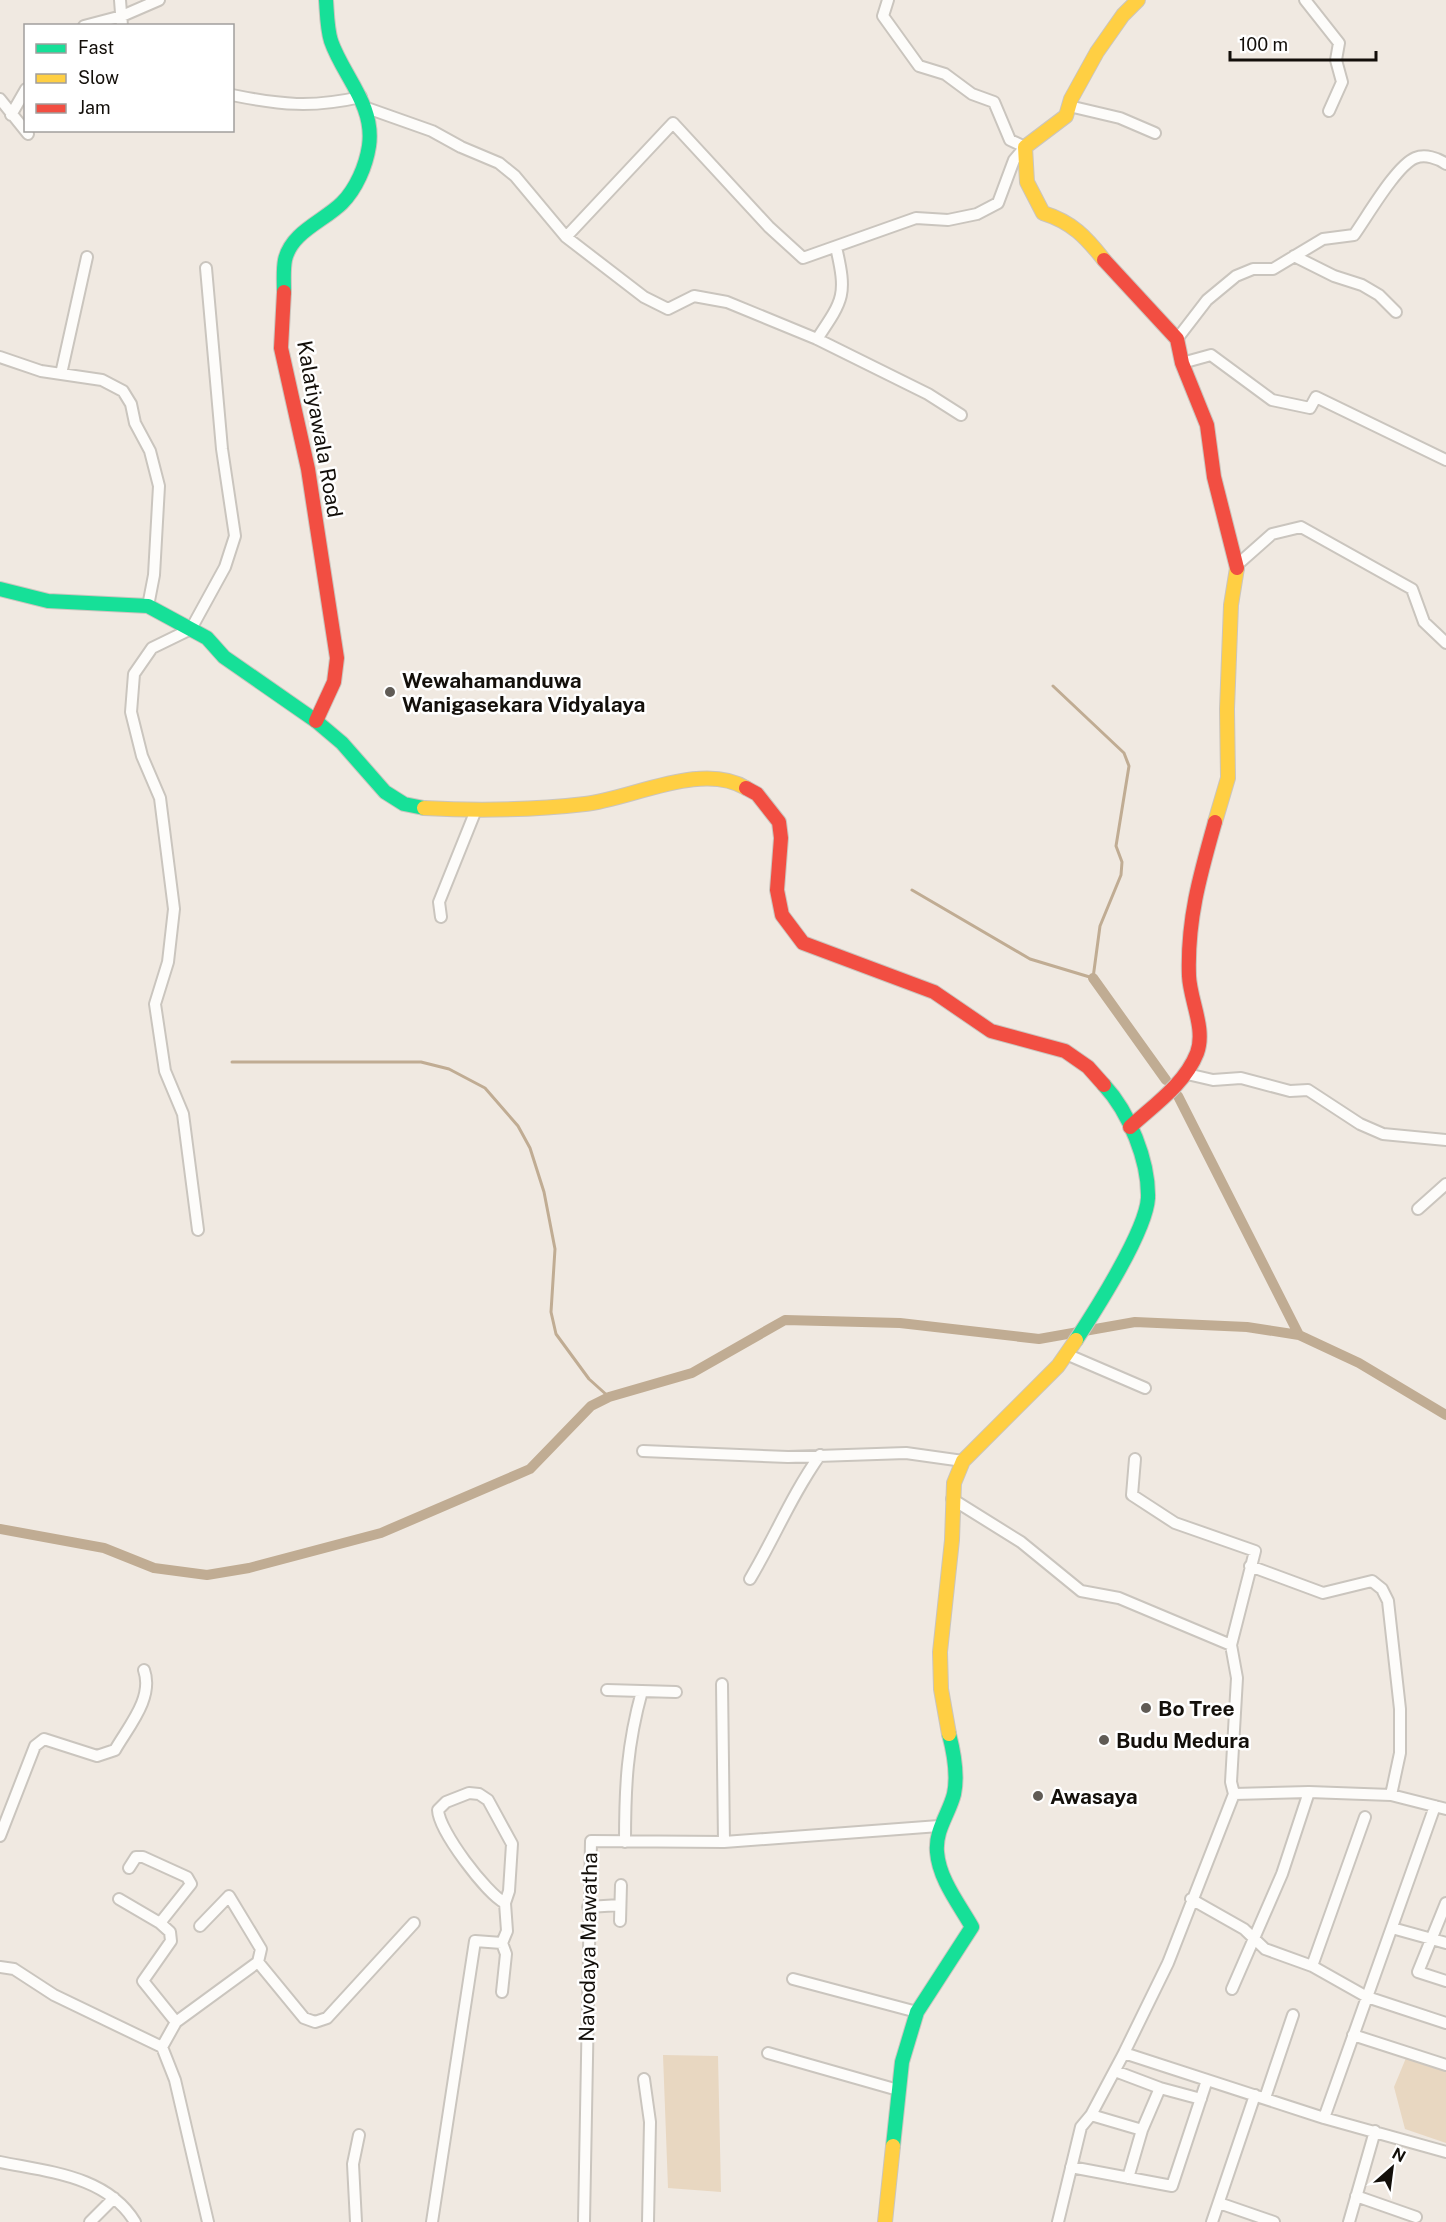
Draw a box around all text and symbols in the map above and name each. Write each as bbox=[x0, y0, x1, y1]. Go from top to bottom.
legend bbox=[24, 24, 234, 132]
scale bar bbox=[1230, 24, 1376, 62]
text: 100 m bbox=[1239, 34, 1288, 55]
text: Fast bbox=[78, 37, 114, 58]
text: Slow bbox=[78, 67, 119, 88]
text: Jam bbox=[78, 97, 111, 118]
street label: Kalatiyawala Road bbox=[292, 339, 348, 519]
place label: Wewahamanduwa Wanigasekara Vidyalaya bbox=[402, 668, 646, 717]
marker: Wewahamanduwa Wanigasekara Vidyalaya bbox=[383, 685, 397, 699]
place label: Bo Tree bbox=[1158, 1696, 1235, 1721]
marker: Bo Tree bbox=[1139, 1701, 1153, 1715]
place label: Budu Medura bbox=[1116, 1728, 1250, 1753]
marker: Budu Medura bbox=[1097, 1733, 1111, 1747]
place label: Awasaya bbox=[1050, 1784, 1138, 1809]
marker: Awasaya bbox=[1031, 1789, 1045, 1803]
street label: Navodaya Mawatha bbox=[574, 1852, 602, 2042]
north arrow bbox=[1362, 2138, 1422, 2198]
text: N bbox=[1389, 2144, 1409, 2167]

